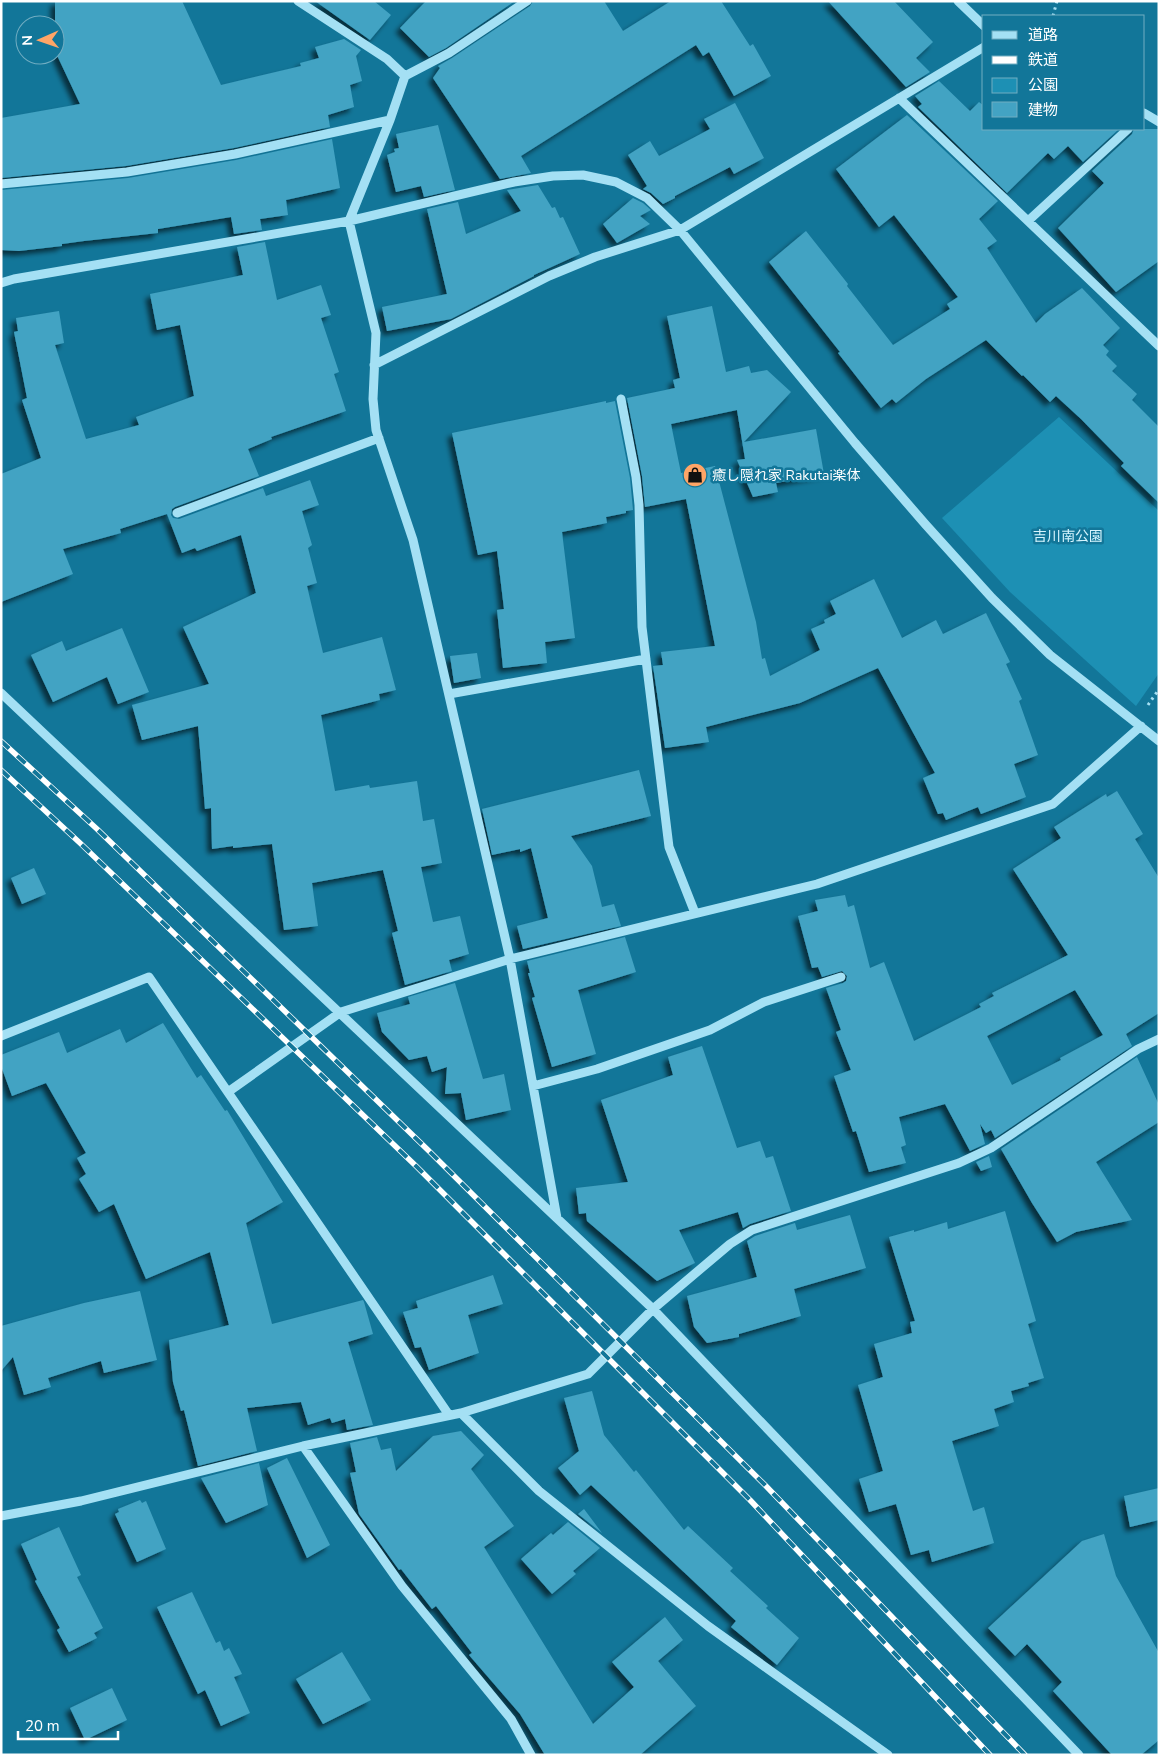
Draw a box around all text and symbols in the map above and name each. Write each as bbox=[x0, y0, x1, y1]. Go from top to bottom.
north arrow bbox=[15, 15, 65, 65]
legend bbox=[982, 15, 1145, 130]
text: 道路 bbox=[1028, 25, 1058, 45]
text: N bbox=[18, 35, 37, 46]
text: 鉄道 bbox=[1028, 50, 1058, 70]
text: 公園 bbox=[1028, 75, 1058, 95]
text: 建物 bbox=[1028, 100, 1058, 120]
shop icon: 癒し隠れ家 Rakutai楽体 bbox=[682, 462, 708, 488]
place label: 癒し隠れ家 Rakutai楽体 bbox=[712, 466, 861, 485]
park label: 吉川南公園 bbox=[1033, 527, 1103, 546]
scale bar bbox=[18, 1708, 118, 1740]
text: 20 m bbox=[25, 1716, 60, 1736]

